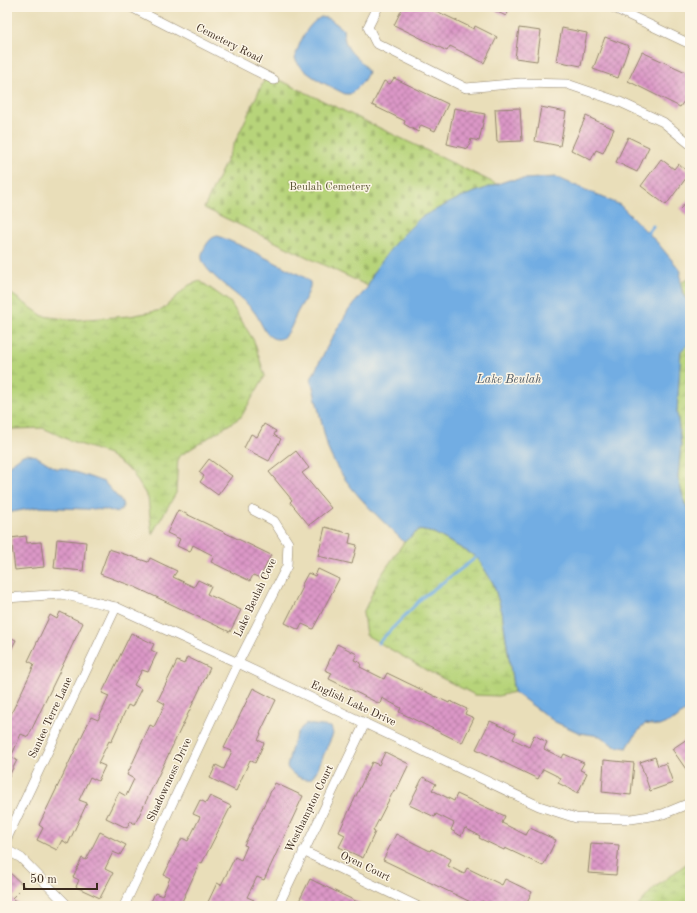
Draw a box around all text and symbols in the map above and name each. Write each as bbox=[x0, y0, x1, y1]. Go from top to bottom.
street label: Cemetery Road bbox=[194, 23, 264, 66]
park label: Beulah Cemetery bbox=[289, 182, 371, 193]
water label: Lake Beulah bbox=[476, 374, 541, 386]
street label: Lake Beulah Cove bbox=[233, 557, 279, 639]
street label: Santee Terre Lane bbox=[27, 676, 75, 760]
street label: English Lake Drive bbox=[309, 680, 397, 728]
street label: Shadowmoss Drive bbox=[146, 736, 194, 824]
street label: Westhampton Court bbox=[284, 763, 336, 854]
street label: Oyen Court bbox=[338, 850, 392, 884]
scale bar bbox=[24, 865, 97, 891]
text: 50 m bbox=[30, 873, 57, 886]

